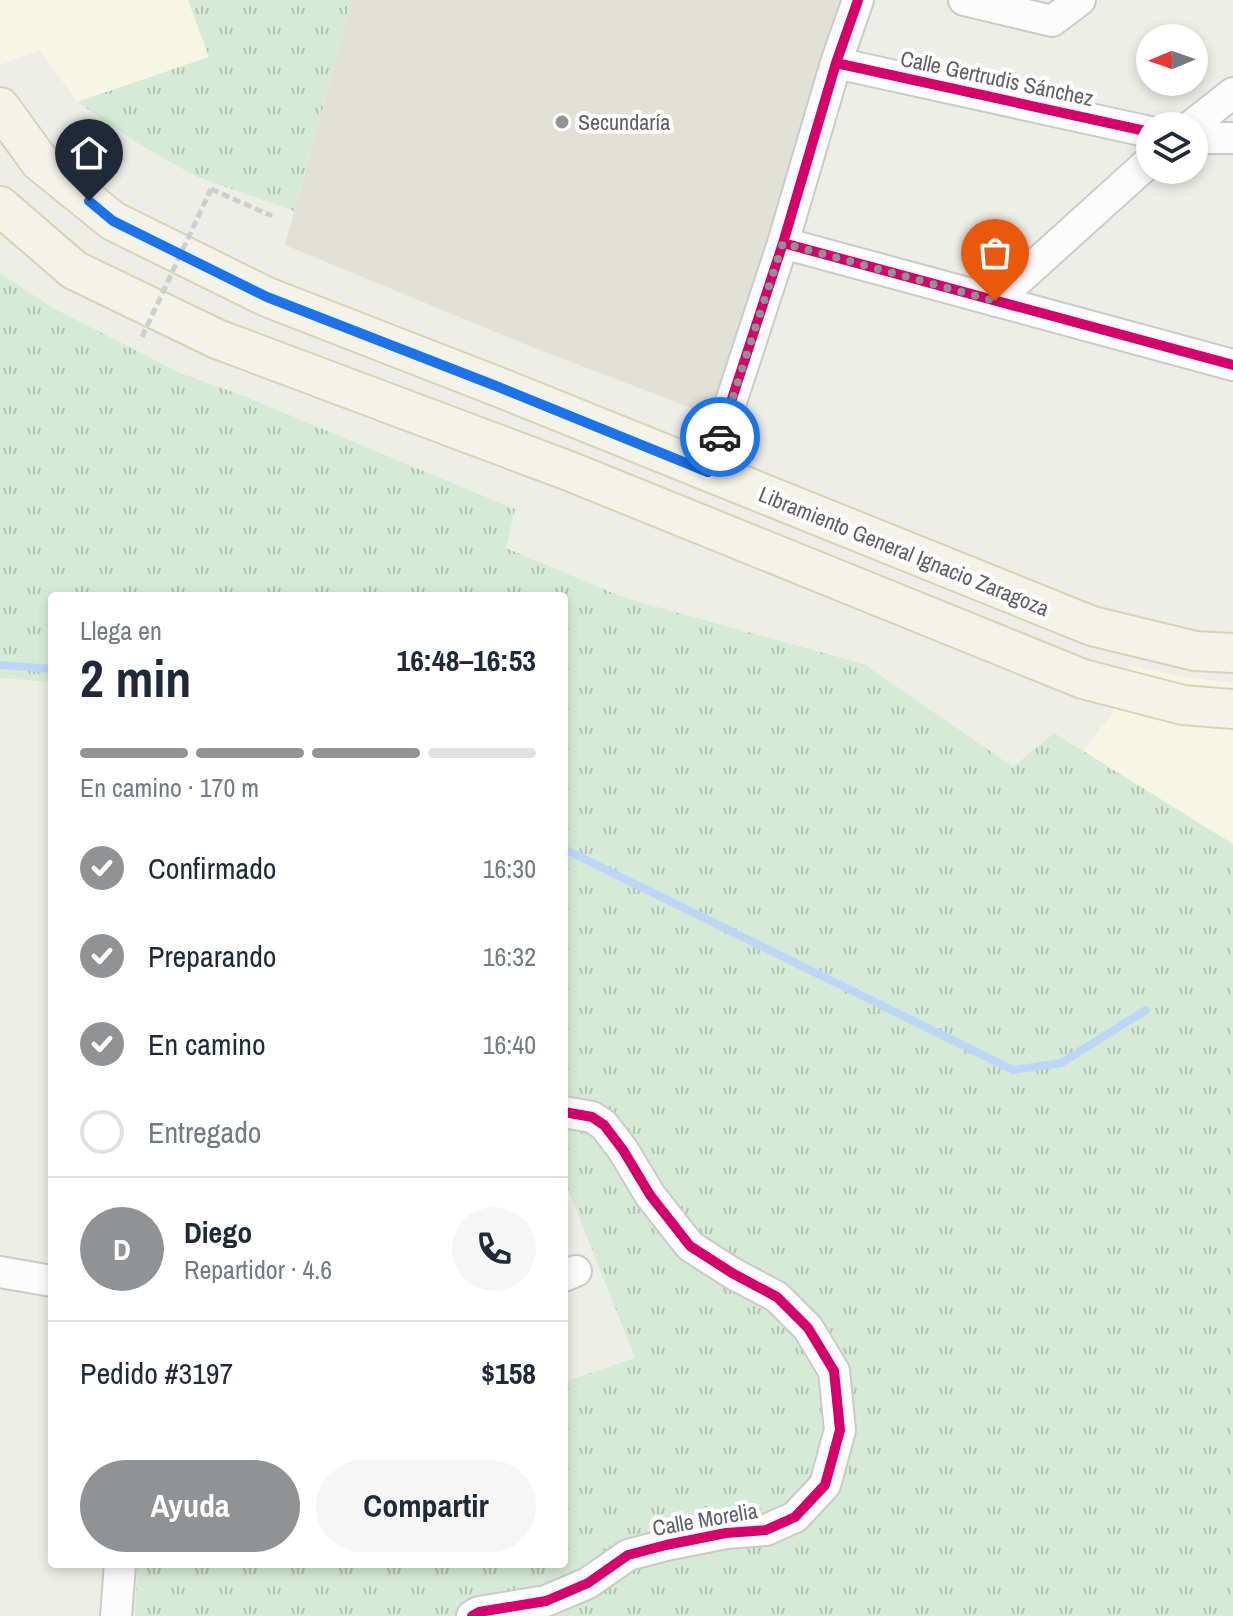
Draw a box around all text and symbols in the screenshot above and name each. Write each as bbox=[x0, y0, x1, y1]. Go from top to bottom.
north arrow bbox=[1136, 24, 1208, 96]
map controls bbox=[1136, 24, 1208, 184]
street label: Calle Gertrudis Sánchez bbox=[898, 43, 1096, 113]
place label: Secundaría bbox=[578, 107, 670, 137]
button: layers bbox=[1136, 112, 1208, 184]
marker: Secundaría bbox=[553, 113, 571, 131]
pin bbox=[55, 119, 123, 201]
icon: home bbox=[67, 131, 111, 175]
pin bbox=[961, 219, 1029, 301]
icon: bag bbox=[973, 231, 1017, 275]
courier bbox=[680, 397, 760, 477]
icon: car bbox=[698, 415, 742, 459]
street label: Libramiento General Ignacio Zaragoza bbox=[754, 479, 1054, 623]
text: Llega en bbox=[80, 613, 162, 648]
text: 16:48–16:53 bbox=[397, 640, 536, 680]
text: 2 min bbox=[80, 643, 191, 713]
text: En camino · 170 m bbox=[80, 770, 259, 805]
icon: check bbox=[80, 846, 124, 890]
text: Confirmado bbox=[148, 848, 277, 888]
text: 16:30 bbox=[483, 851, 536, 886]
icon: check bbox=[80, 934, 124, 978]
text: Preparando bbox=[148, 936, 277, 976]
text: 16:32 bbox=[483, 939, 536, 974]
icon: check bbox=[80, 1022, 124, 1066]
text: En camino bbox=[148, 1024, 266, 1064]
text: 16:40 bbox=[483, 1027, 536, 1062]
text: Entregado bbox=[148, 1112, 262, 1152]
button: phone bbox=[452, 1207, 536, 1291]
text: Diego bbox=[184, 1212, 252, 1252]
text: D bbox=[113, 1229, 131, 1269]
text: Repartidor · 4.6 bbox=[184, 1252, 332, 1287]
text: Pedido #3197 bbox=[80, 1353, 233, 1393]
text: $158 bbox=[481, 1353, 536, 1393]
button: Ayuda bbox=[80, 1460, 300, 1552]
button: Compartir bbox=[316, 1460, 536, 1552]
street label: Calle Morelia bbox=[650, 1495, 760, 1543]

